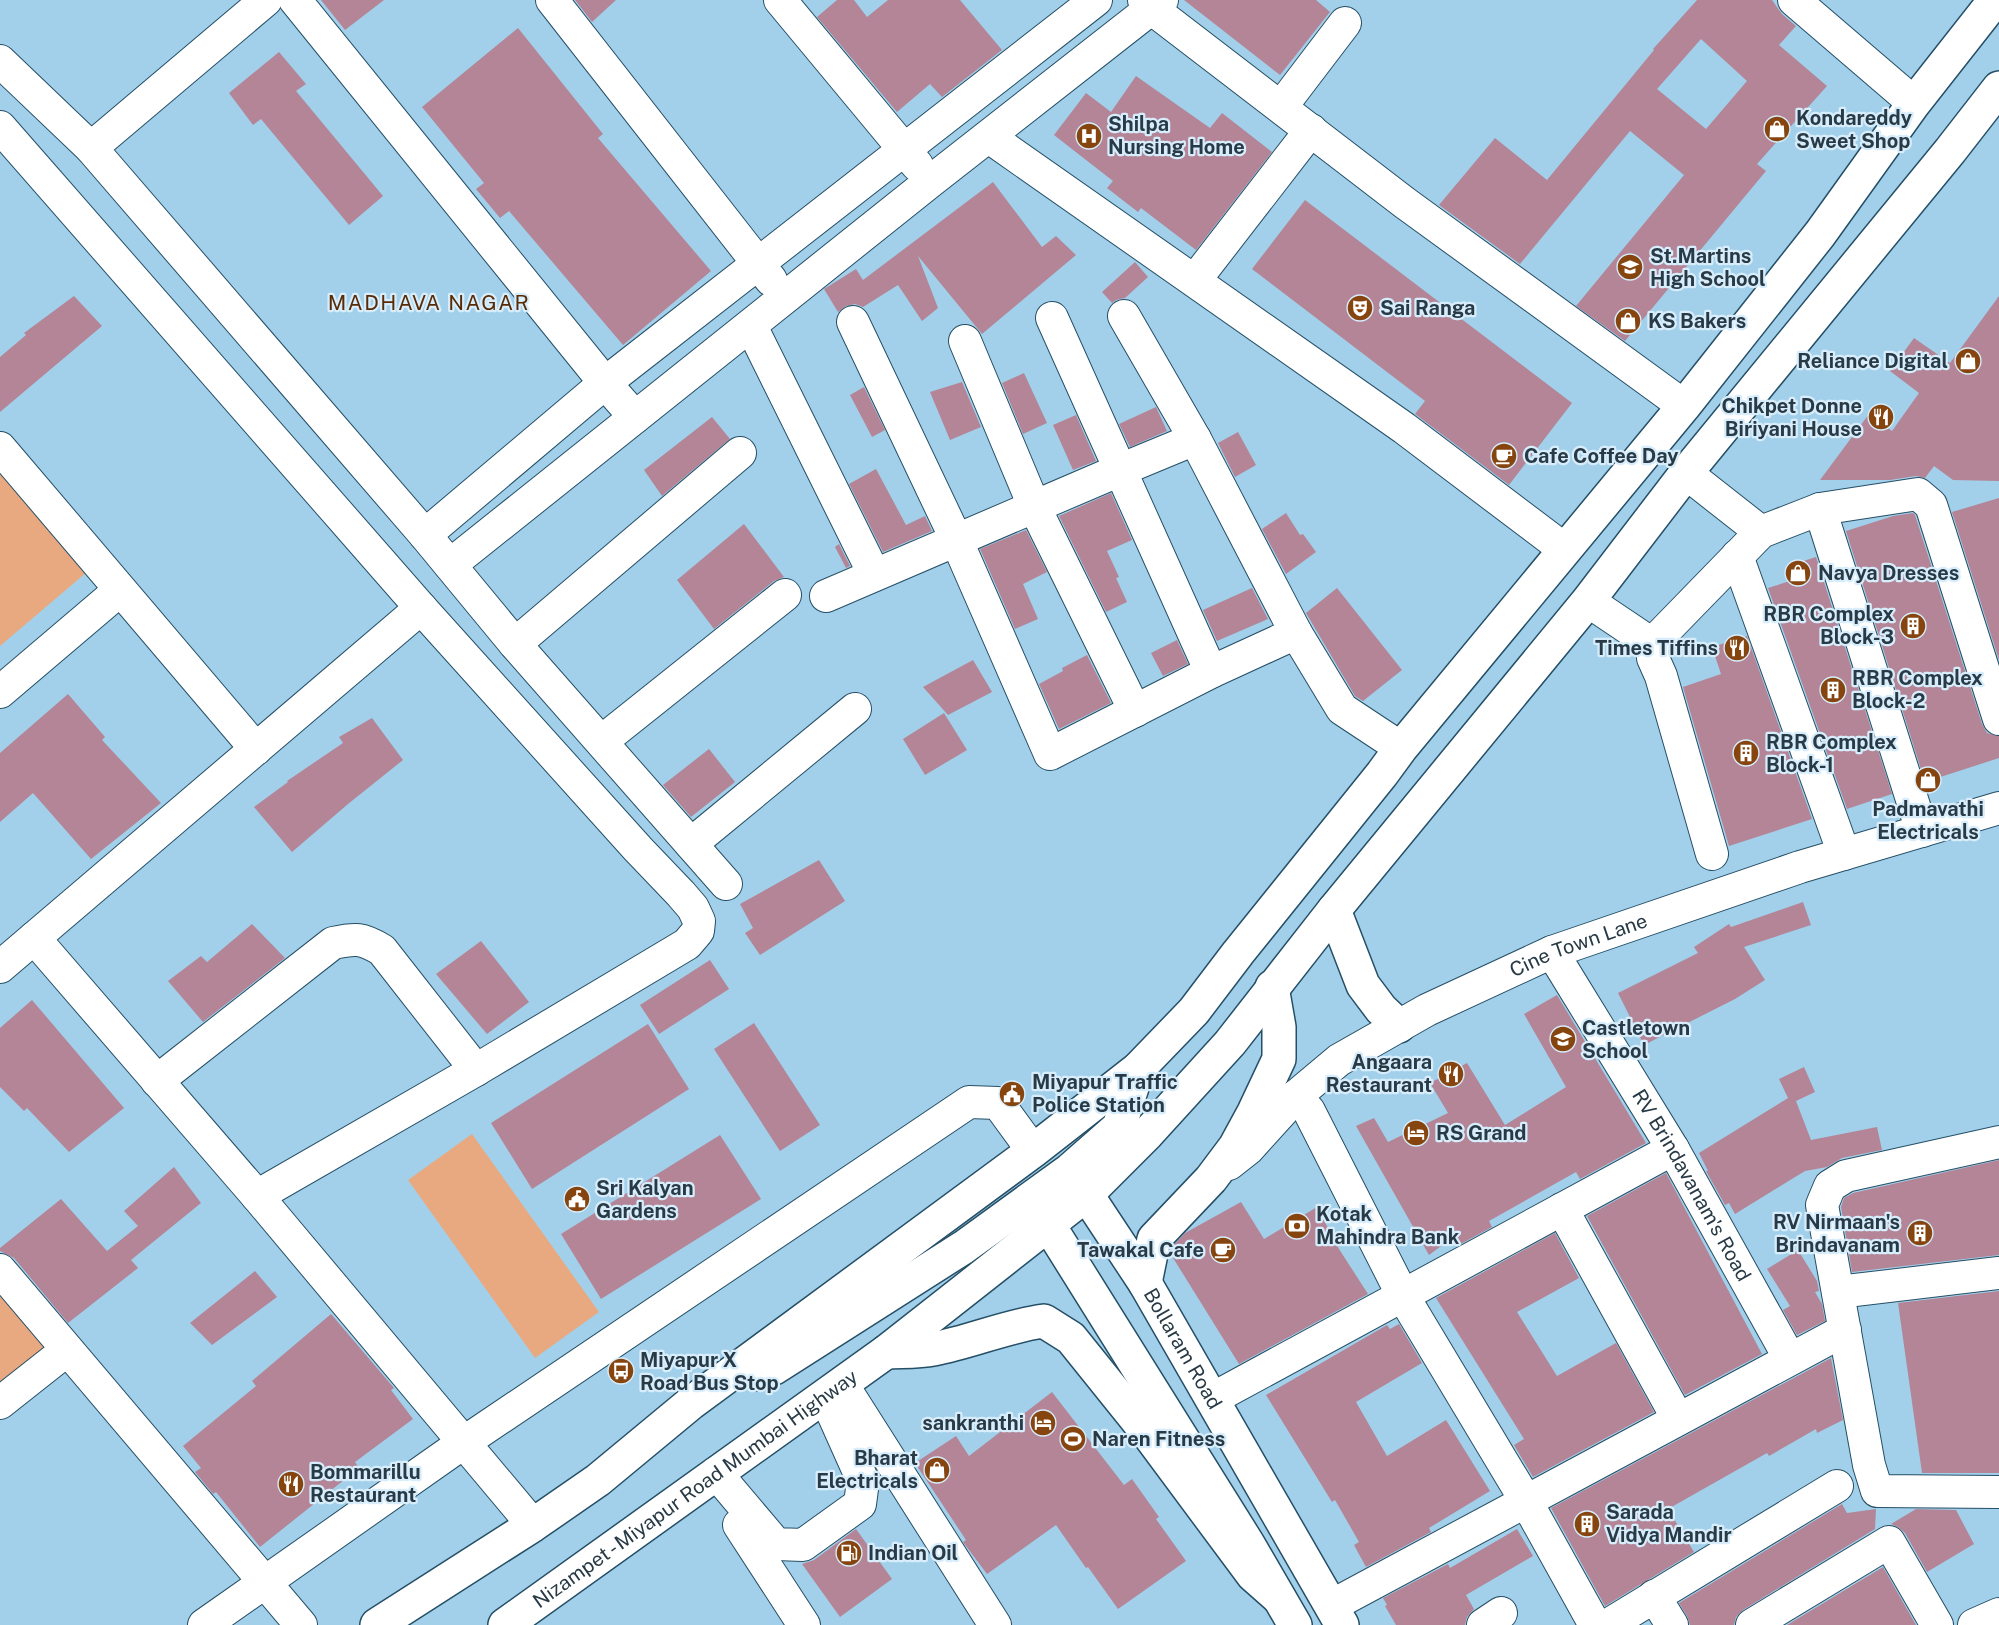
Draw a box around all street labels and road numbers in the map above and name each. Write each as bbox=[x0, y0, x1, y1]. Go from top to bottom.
street label: Cine Town Lane bbox=[1506, 908, 1650, 982]
street label: RV Brindavanam's Road bbox=[1627, 1085, 1756, 1285]
street label: Bollaram Road bbox=[1139, 1284, 1227, 1413]
street label: Nizampet - Miyapur Road Mumbai Highway bbox=[528, 1364, 862, 1613]

